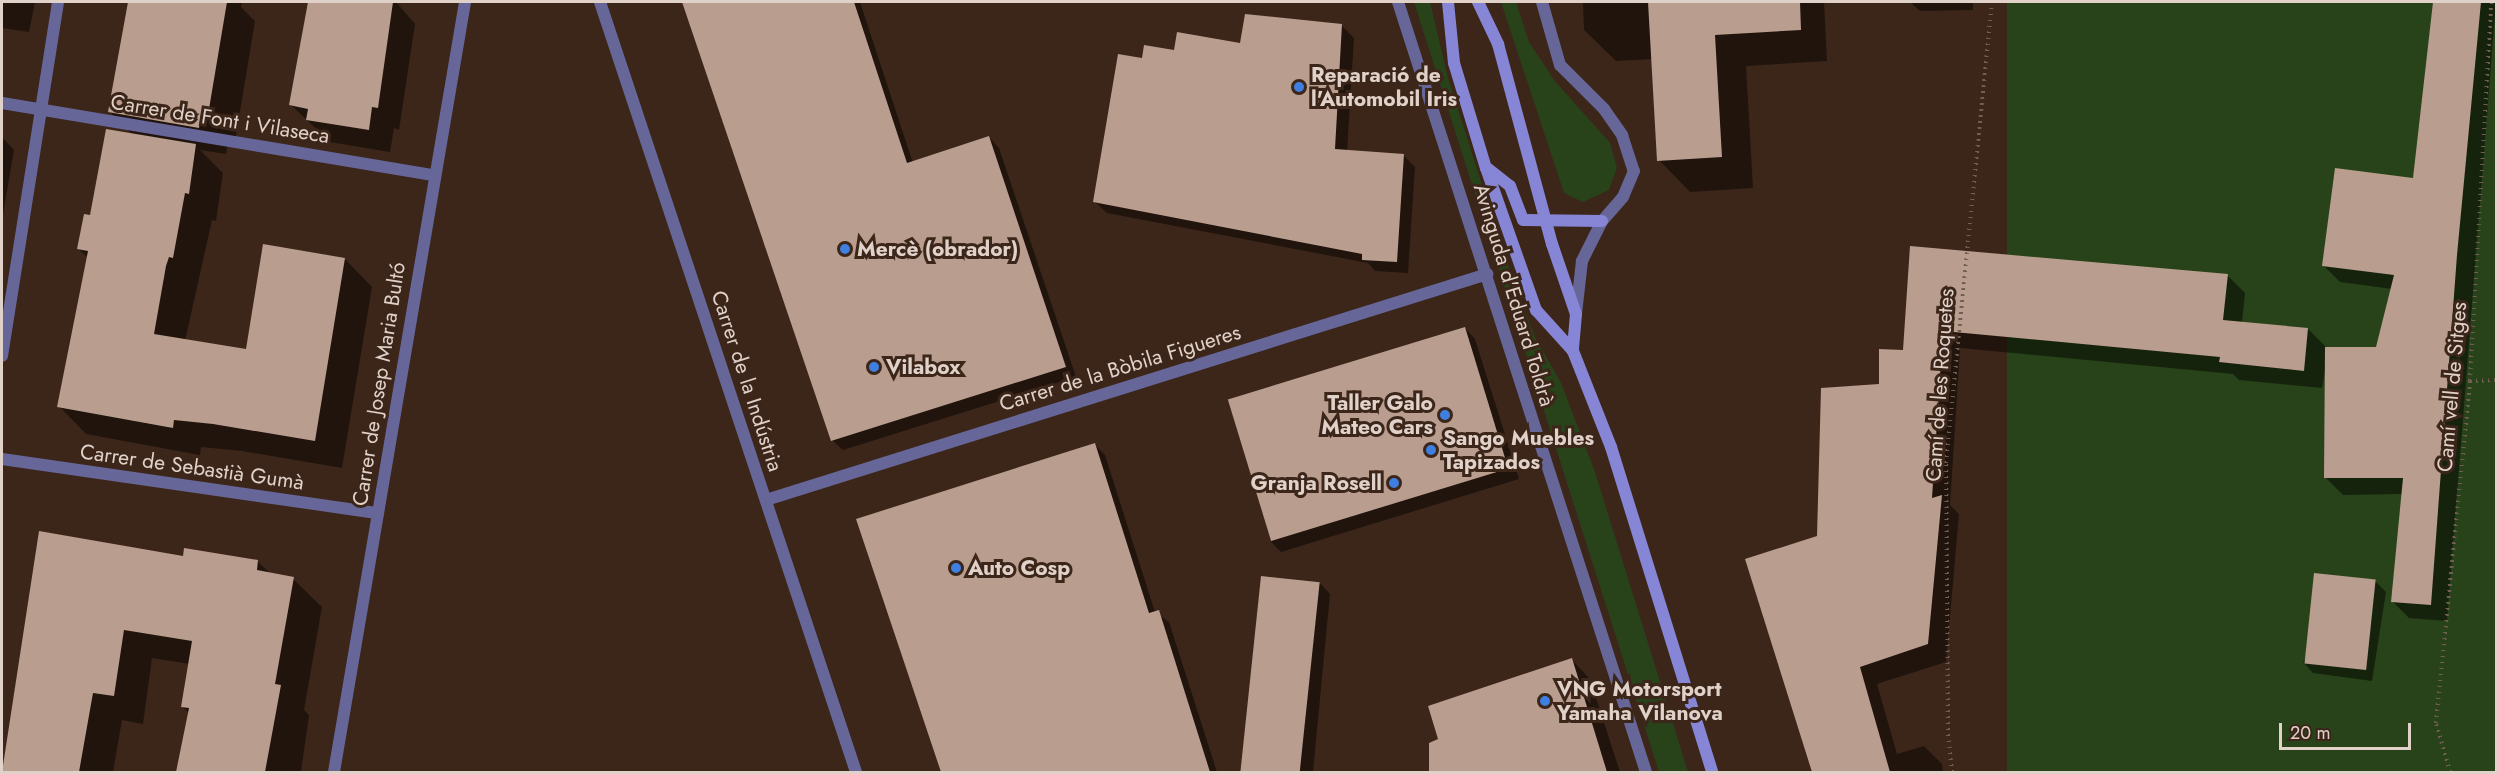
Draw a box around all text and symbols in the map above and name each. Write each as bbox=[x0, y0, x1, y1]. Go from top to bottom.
place label: Reparació de l'Automobil Iris bbox=[1311, 62, 1457, 112]
marker: Reparació de l'Automobil Iris bbox=[1292, 80, 1306, 94]
street label: Carrer de Font i Vilaseca bbox=[109, 89, 331, 149]
street label: Avinguda d'Eduard Toldrà bbox=[1468, 181, 1560, 409]
place label: Mercè (obrador) bbox=[857, 236, 1018, 262]
marker: Mercè (obrador) bbox=[838, 242, 852, 256]
street label: Carrer de Josep Maria Bultó bbox=[347, 260, 411, 508]
street label: Carrer de la Indústria bbox=[706, 287, 788, 475]
street label: Camí de les Roquetes bbox=[1921, 288, 1959, 482]
street label: Camí vell de Sitges bbox=[2432, 301, 2472, 473]
street label: Carrer de la Bòbila Figueres bbox=[996, 319, 1244, 417]
place label: Vilabox bbox=[886, 354, 960, 380]
marker: Vilabox bbox=[867, 360, 881, 374]
place label: Taller Galo Mateo Cars bbox=[1321, 390, 1433, 440]
marker: Taller Galo Mateo Cars bbox=[1438, 408, 1452, 422]
place label: Sango Muebles Tapizados bbox=[1443, 425, 1594, 475]
street label: Carrer de Sebastià Gumà bbox=[79, 439, 305, 495]
marker: Sango Muebles Tapizados bbox=[1424, 443, 1438, 457]
place label: Granja Rosell bbox=[1251, 470, 1382, 496]
marker: Granja Rosell bbox=[1387, 476, 1401, 490]
place label: Auto Cosp bbox=[968, 555, 1070, 581]
marker: Auto Cosp bbox=[949, 561, 963, 575]
place label: VNG Motorsport Yamaha Vilanova bbox=[1557, 676, 1723, 726]
marker: VNG Motorsport Yamaha Vilanova bbox=[1538, 694, 1552, 708]
scale bar bbox=[2282, 711, 2414, 749]
text: 20 m bbox=[2290, 720, 2330, 746]

